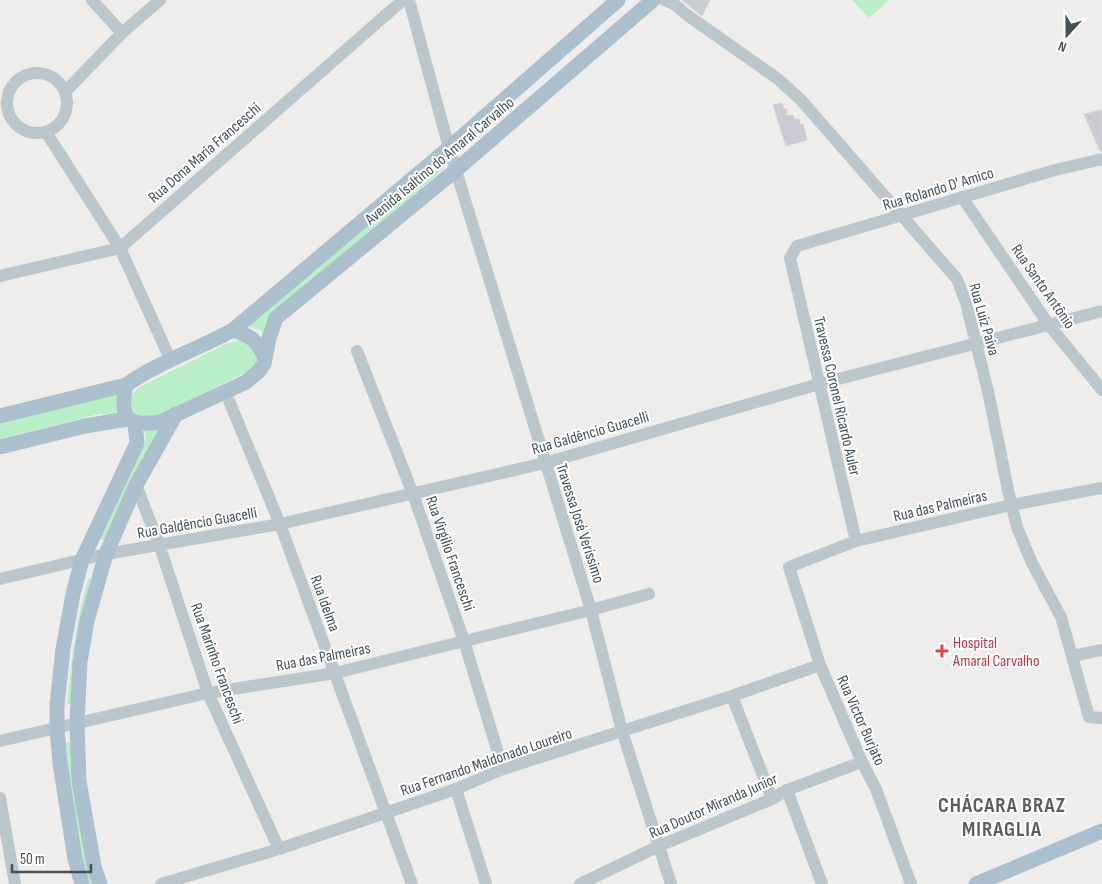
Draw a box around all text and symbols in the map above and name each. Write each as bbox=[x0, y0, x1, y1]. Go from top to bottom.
north arrow bbox=[1042, 10, 1092, 60]
text: N bbox=[1056, 37, 1069, 56]
street label: Avenida Isaltino do Amaral Carvalho bbox=[361, 93, 518, 230]
street label: Rua Dona Maria Franceschi bbox=[145, 99, 265, 207]
street label: Rua Rolando D' Amico bbox=[881, 164, 996, 215]
street label: Rua Santo Antônio bbox=[1007, 241, 1079, 333]
street label: Rua Luiz Paiva bbox=[964, 281, 1003, 358]
street label: Travessa Coronel Ricardo Auler bbox=[809, 315, 864, 478]
street label: Rua Galdêncio Guacelli bbox=[530, 408, 651, 459]
street label: Travessa José Veríssimo bbox=[551, 461, 608, 586]
street label: Rua das Palmeiras bbox=[892, 486, 989, 526]
street label: Rua Virgilio Franceschi bbox=[421, 494, 478, 613]
street label: Rua Galdêncio Guacelli bbox=[136, 504, 259, 543]
street label: Rua Idelma bbox=[306, 573, 344, 634]
street label: Rua Marinho Franceschi bbox=[186, 601, 247, 726]
place label: Hospital Amaral Carvalho bbox=[952, 634, 1040, 671]
street label: Rua das Palmeiras bbox=[275, 639, 372, 676]
marker: Hospital Amaral Carvalho bbox=[935, 644, 949, 658]
street label: Rua Victor Burjato bbox=[832, 673, 889, 769]
street label: Rua Fernando Maldonado Loureiro bbox=[398, 724, 575, 801]
street label: Rua Doutor Miranda Junior bbox=[646, 769, 781, 843]
district label: CHÁCARA BRAZ MIRAGLIA bbox=[938, 793, 1066, 842]
scale bar bbox=[12, 842, 91, 874]
text: 50 m bbox=[20, 850, 45, 869]

